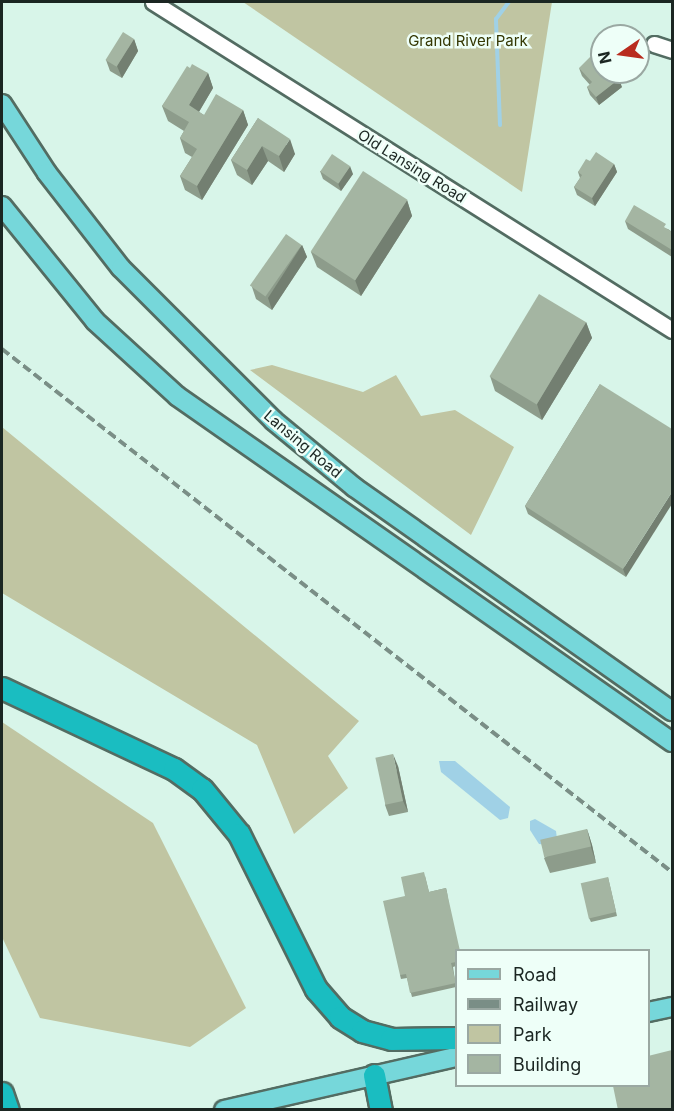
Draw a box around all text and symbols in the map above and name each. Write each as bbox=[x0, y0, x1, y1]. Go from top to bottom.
north arrow bbox=[590, 24, 650, 84]
park label: Grand River Park bbox=[408, 32, 528, 50]
text: N bbox=[593, 49, 616, 66]
street label: Old Lansing Road bbox=[355, 125, 469, 207]
street label: Lansing Road bbox=[261, 406, 345, 482]
legend bbox=[455, 949, 650, 1087]
text: Road bbox=[513, 964, 556, 985]
text: Railway bbox=[513, 994, 578, 1015]
text: Park bbox=[513, 1024, 552, 1045]
text: Building bbox=[513, 1054, 581, 1075]

